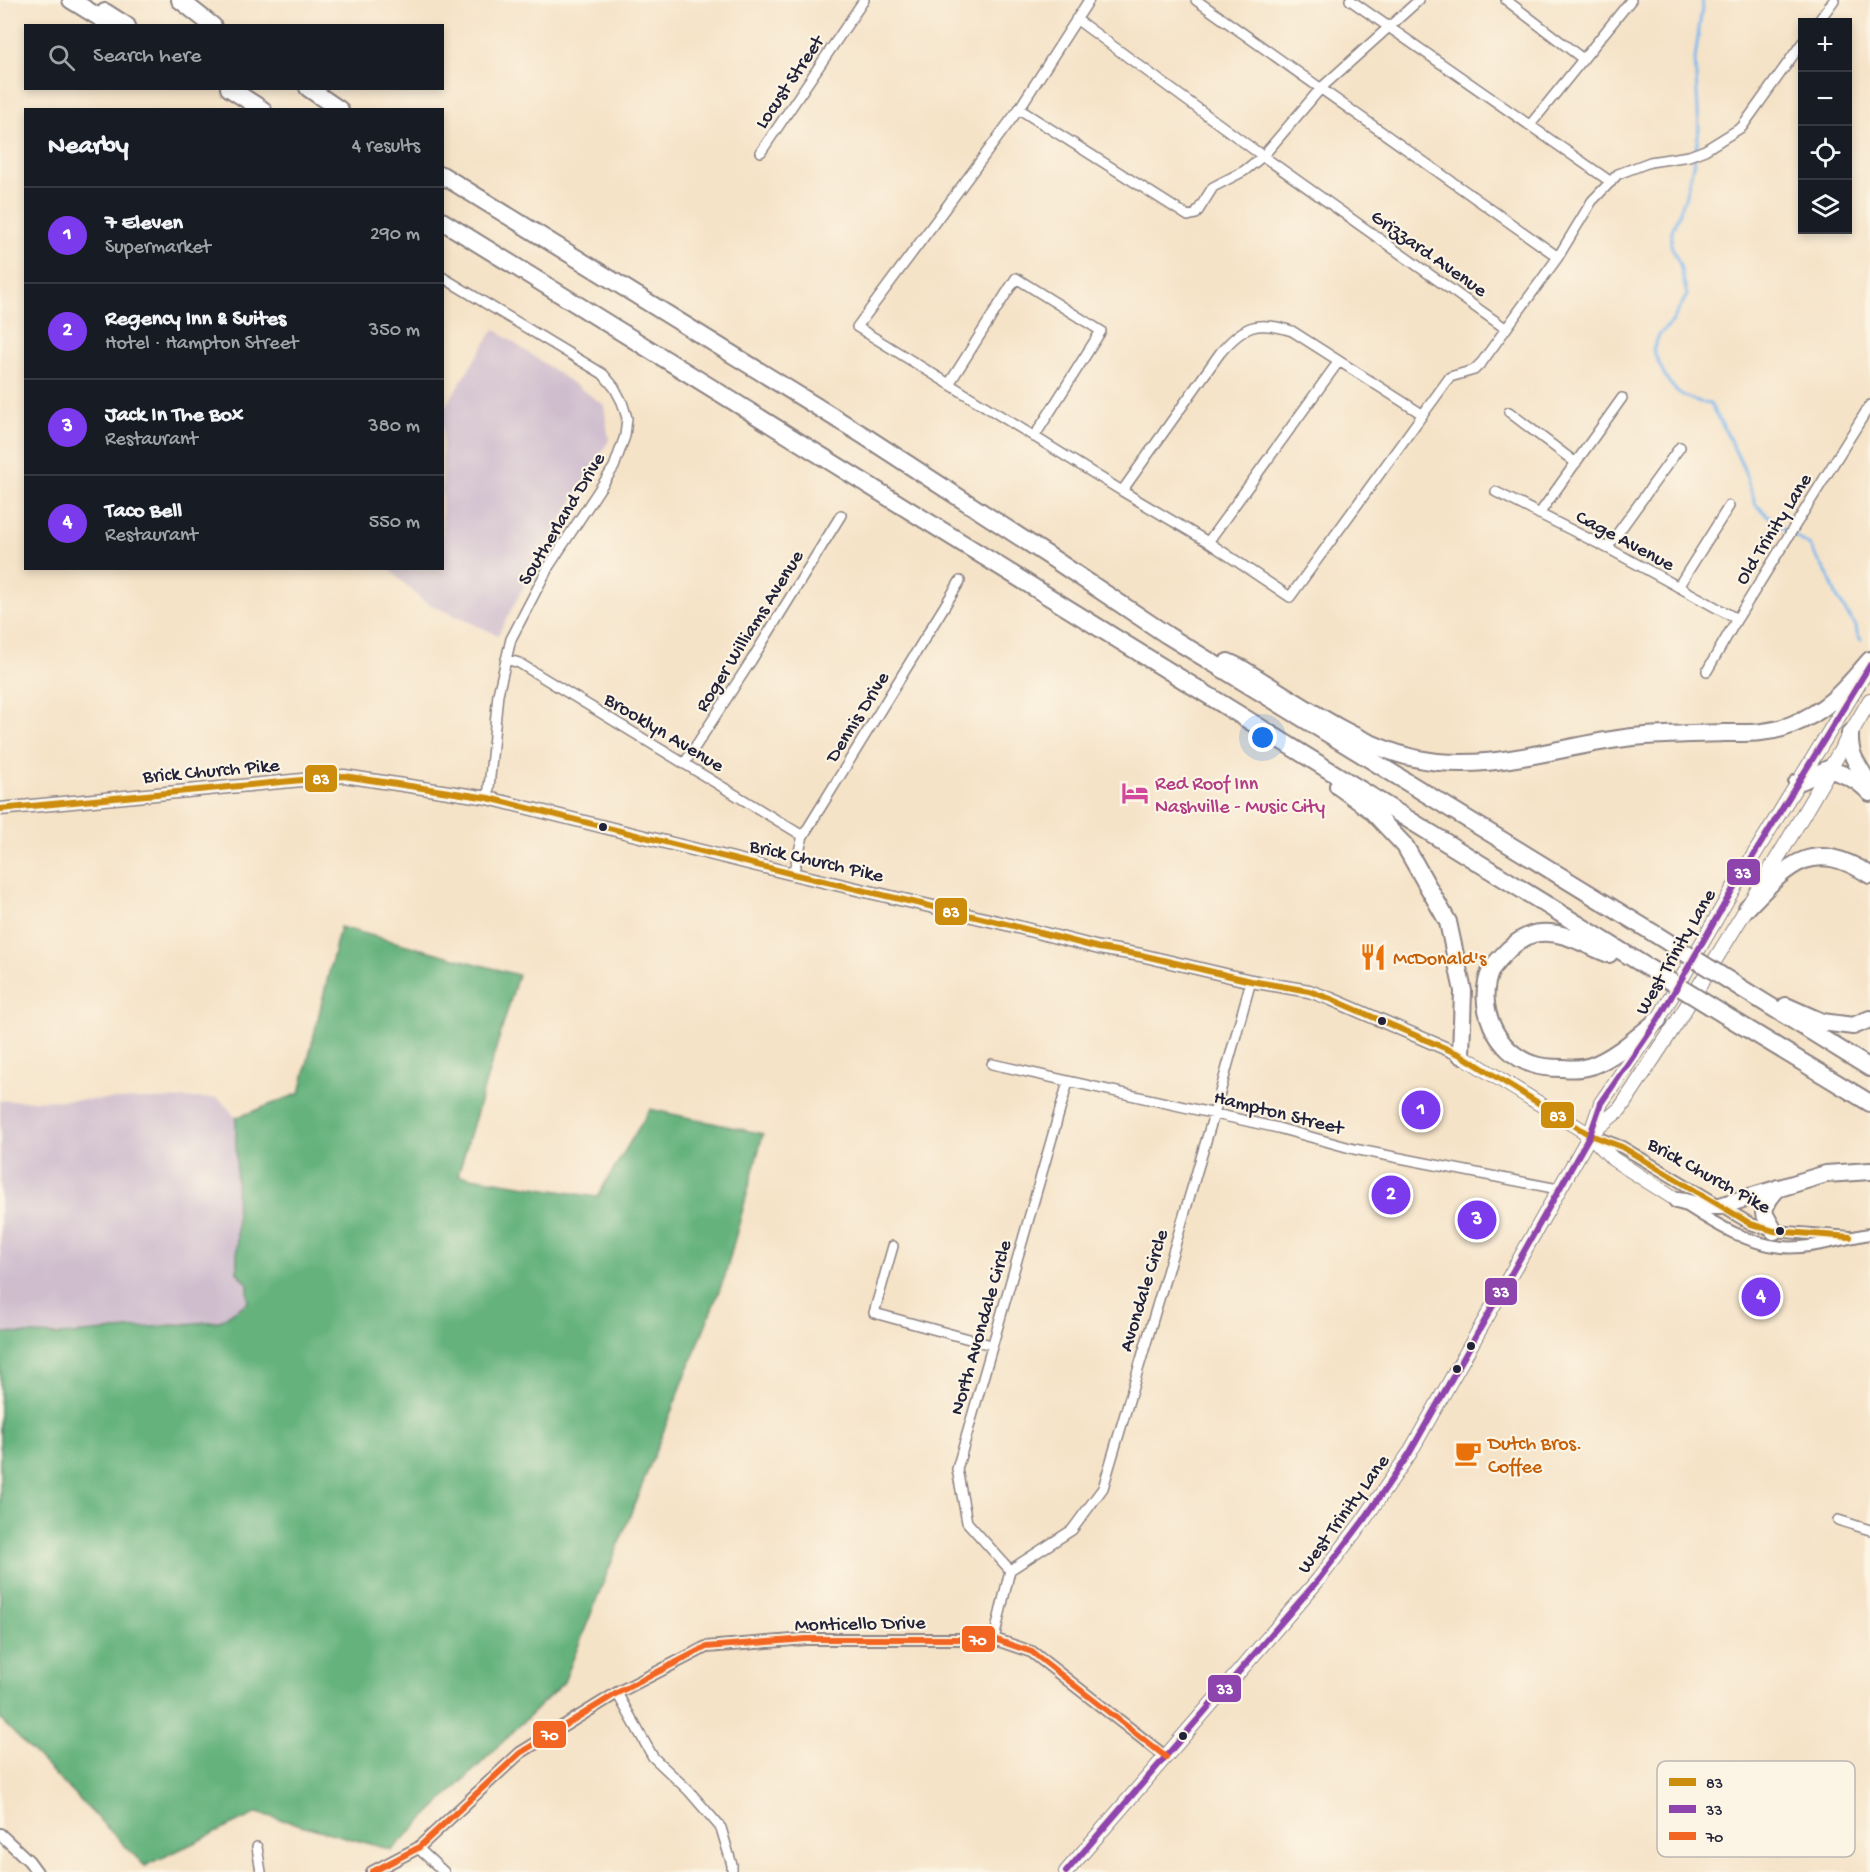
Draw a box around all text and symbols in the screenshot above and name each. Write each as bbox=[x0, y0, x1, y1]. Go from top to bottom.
map controls bbox=[1798, 18, 1852, 234]
button: + bbox=[1798, 18, 1852, 72]
search box bbox=[24, 24, 444, 90]
street label: Locust Street bbox=[751, 30, 832, 134]
icon: search bbox=[45, 41, 78, 74]
text: Search here bbox=[93, 44, 201, 70]
button: − bbox=[1798, 72, 1852, 126]
button: locate bbox=[1798, 126, 1852, 180]
text: Nearby bbox=[48, 132, 129, 163]
text: 4 results bbox=[352, 136, 420, 159]
button: layers bbox=[1798, 180, 1852, 234]
street label: Grizzard Avenue bbox=[1366, 206, 1491, 304]
text: 7 Eleven bbox=[105, 211, 183, 237]
text: 1 bbox=[63, 224, 72, 247]
text: 290 m bbox=[370, 224, 420, 247]
text: Supermarket bbox=[105, 237, 211, 260]
text: Regency Inn & Suites bbox=[105, 307, 286, 333]
text: 2 bbox=[63, 320, 72, 343]
text: 350 m bbox=[369, 320, 420, 343]
text: Hotel · Hampton Street bbox=[105, 333, 298, 356]
text: Jack In The Box bbox=[105, 403, 243, 429]
text: 3 bbox=[62, 416, 73, 439]
text: 380 m bbox=[368, 416, 420, 439]
text: Restaurant bbox=[105, 429, 198, 452]
street label: Southerland Drive bbox=[514, 449, 612, 590]
street label: Old Trinity Lane bbox=[1732, 469, 1819, 590]
text: Taco Bell bbox=[105, 499, 182, 525]
street label: Cage Avenue bbox=[1571, 506, 1678, 578]
text: 4 bbox=[63, 512, 72, 535]
text: 550 m bbox=[369, 512, 420, 535]
text: Restaurant bbox=[105, 525, 198, 548]
street label: Roger Williams Avenue bbox=[692, 546, 810, 717]
street label: Dennis Drive bbox=[821, 668, 896, 769]
street label: Brooklyn Avenue bbox=[598, 689, 728, 779]
your location bbox=[1248, 723, 1277, 752]
street label: Brick Church Pike bbox=[141, 755, 281, 790]
line badge: 83 bbox=[304, 764, 338, 793]
text: 83 bbox=[312, 772, 330, 791]
place label: Red Roof Inn Nashville - Music City bbox=[1155, 774, 1325, 820]
hotel icon: Red Roof Inn Nashville - Music City bbox=[1120, 778, 1150, 808]
unlabelled marker bbox=[597, 821, 609, 833]
street label: Brick Church Pike bbox=[746, 836, 886, 889]
line badge: 33 bbox=[1726, 858, 1761, 886]
text: 33 bbox=[1734, 866, 1751, 885]
street label: West Trinity Lane bbox=[1632, 885, 1723, 1020]
line badge: 83 bbox=[934, 897, 968, 926]
text: 83 bbox=[942, 905, 960, 924]
restaurant icon: McDonald's bbox=[1358, 942, 1388, 972]
place label: McDonald's bbox=[1393, 949, 1487, 972]
unlabelled marker bbox=[1376, 1015, 1388, 1027]
street label: Hampton Street bbox=[1211, 1087, 1347, 1142]
pin: 1 bbox=[1402, 1088, 1440, 1132]
line badge: 83 bbox=[1540, 1101, 1575, 1129]
text: 83 bbox=[1549, 1109, 1567, 1128]
street label: Brick Church Pike bbox=[1642, 1133, 1774, 1221]
pin: 2 bbox=[1372, 1172, 1410, 1218]
pin: 3 bbox=[1458, 1198, 1496, 1242]
unlabelled marker bbox=[1774, 1225, 1786, 1237]
street label: Avondale Circle bbox=[1116, 1226, 1175, 1355]
street label: North Avondale Circle bbox=[946, 1237, 1019, 1418]
pin: 4 bbox=[1742, 1274, 1780, 1320]
line badge: 33 bbox=[1484, 1277, 1518, 1306]
text: 33 bbox=[1492, 1285, 1509, 1304]
unlabelled marker bbox=[1465, 1340, 1477, 1352]
unlabelled marker bbox=[1451, 1363, 1463, 1375]
place label: Dutch Bros. Coffee bbox=[1486, 1434, 1582, 1480]
cafe icon: Dutch Bros. Coffee bbox=[1453, 1438, 1483, 1468]
street label: West Trinity Lane bbox=[1294, 1451, 1396, 1579]
street label: Monticello Drive bbox=[794, 1613, 926, 1638]
line badge: 70 bbox=[961, 1625, 996, 1653]
text: 70 bbox=[968, 1633, 987, 1652]
line badge: 33 bbox=[1207, 1674, 1242, 1703]
text: 33 bbox=[1216, 1682, 1233, 1701]
line badge: 70 bbox=[532, 1720, 567, 1749]
text: 70 bbox=[540, 1728, 559, 1747]
unlabelled marker bbox=[1177, 1730, 1189, 1742]
legend bbox=[1657, 1761, 1855, 1857]
text: 83 bbox=[1706, 1776, 1723, 1795]
text: 33 bbox=[1705, 1803, 1723, 1822]
text: 70 bbox=[1705, 1830, 1723, 1849]

